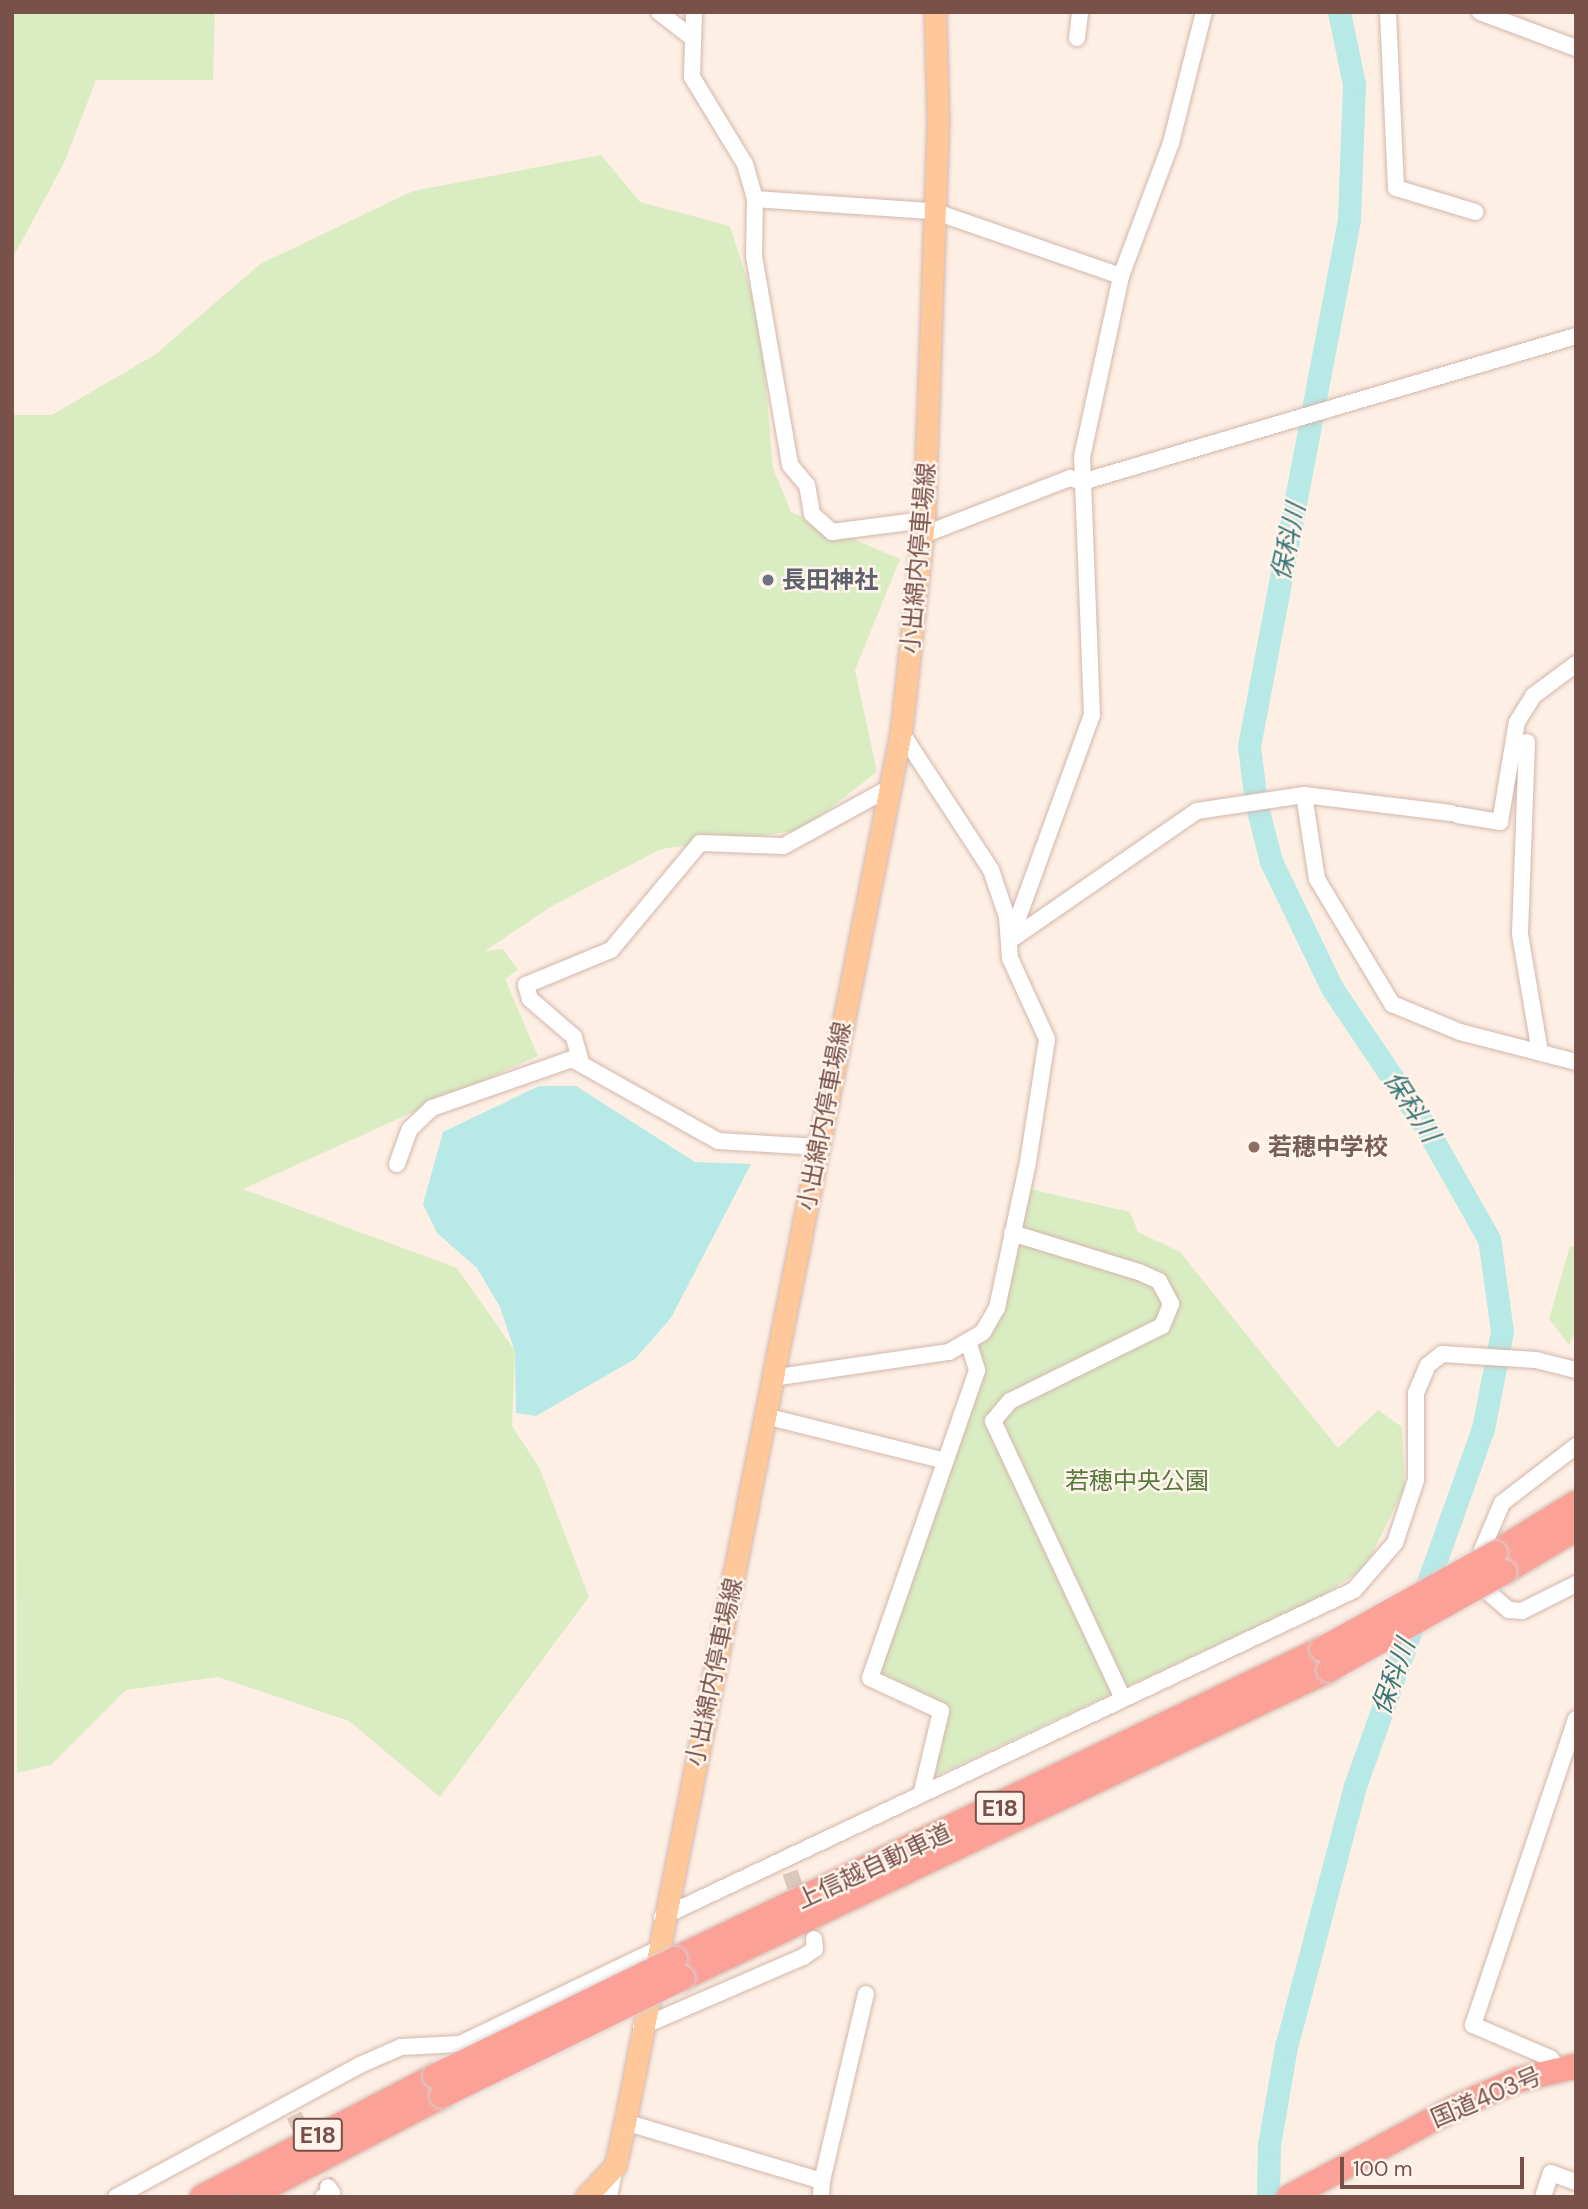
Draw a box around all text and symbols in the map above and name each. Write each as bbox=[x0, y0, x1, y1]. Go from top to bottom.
street label: 小出綿内停車場線 bbox=[895, 461, 941, 655]
water label: 保科川 bbox=[1266, 501, 1312, 583]
place label: 長田神社 bbox=[782, 566, 878, 594]
marker: 長田神社 bbox=[760, 572, 776, 588]
street label: 小出綿内停車場線 bbox=[792, 1019, 856, 1213]
water label: 保科川 bbox=[1377, 1066, 1445, 1148]
place label: 若穂中学校 bbox=[1268, 1133, 1388, 1161]
marker: 若穂中学校 bbox=[1246, 1139, 1262, 1155]
park label: 若穂中央公園 bbox=[1065, 1467, 1209, 1495]
street label: 小出綿内停車場線 bbox=[680, 1575, 748, 1769]
water label: 保科川 bbox=[1366, 1635, 1422, 1719]
road number: E18 bbox=[974, 1788, 1026, 1828]
street label: 上信越自動車道 bbox=[792, 1817, 956, 1915]
street label: 国道403号 bbox=[1426, 2061, 1546, 2133]
road number: E18 bbox=[292, 2116, 344, 2154]
scale bar bbox=[1343, 2142, 1527, 2186]
text: 100 m bbox=[1353, 2155, 1413, 2183]

